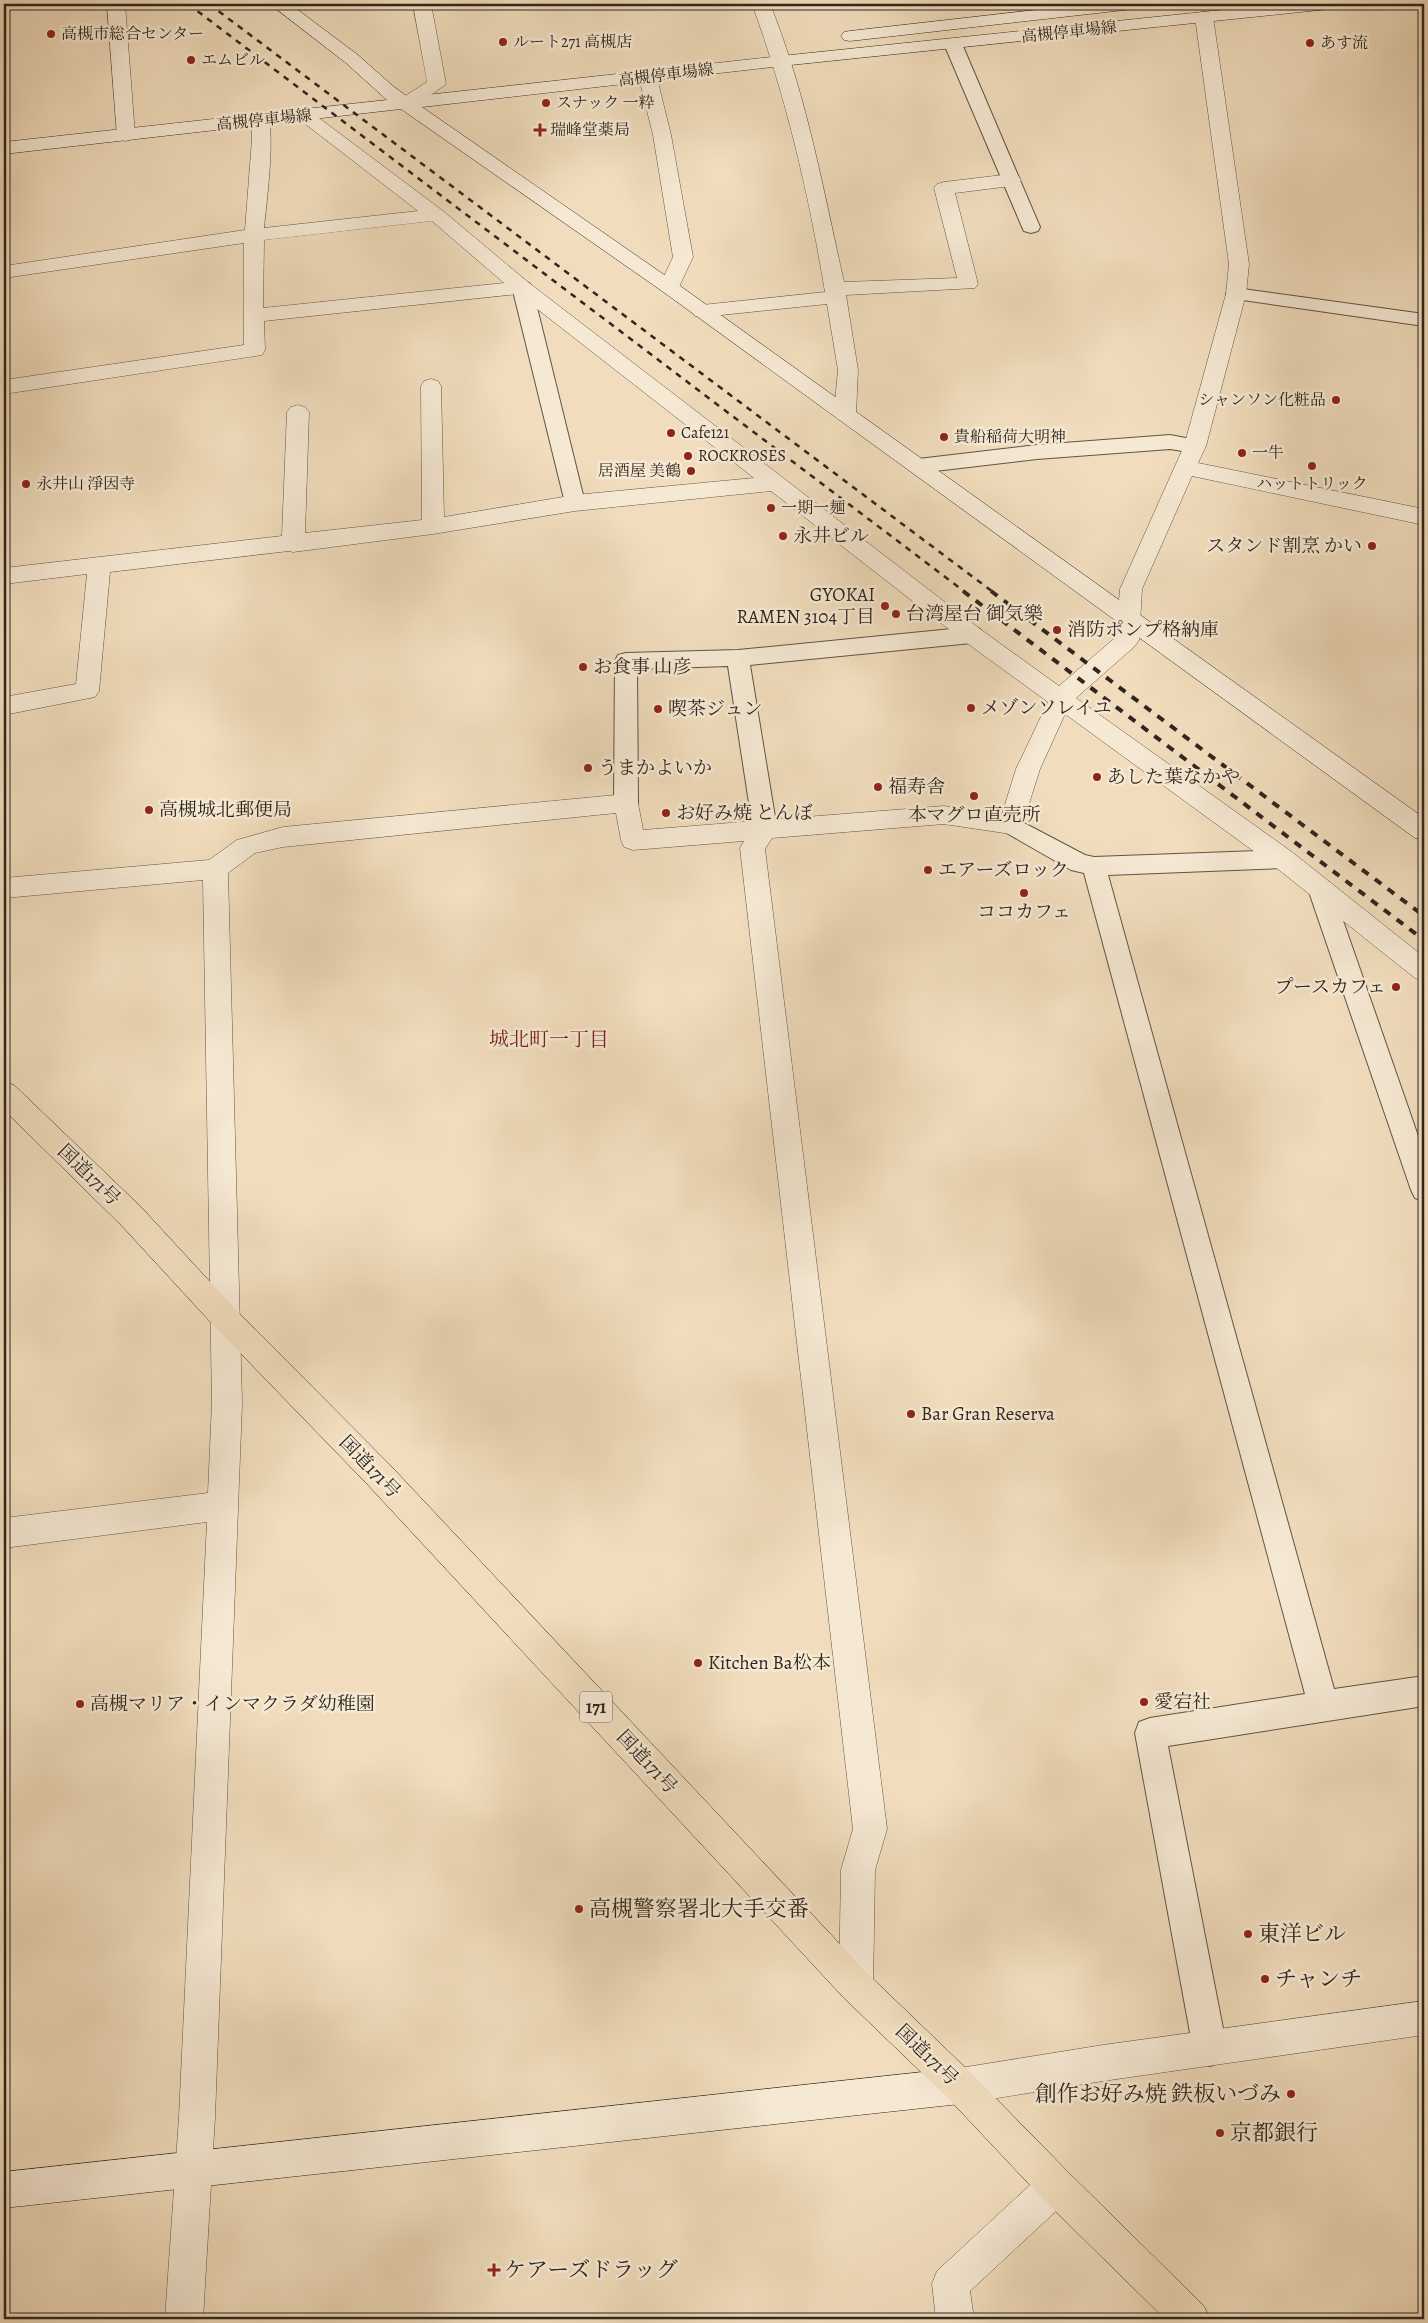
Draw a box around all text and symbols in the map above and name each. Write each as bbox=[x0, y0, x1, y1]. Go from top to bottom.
street label: 高槻停車場線 bbox=[1020, 16, 1118, 48]
place label: 高槻市総合センター bbox=[61, 23, 204, 45]
marker: 高槻市総合センター bbox=[45, 28, 57, 40]
place label: ルート271 高槻店 bbox=[513, 31, 632, 53]
place label: あす流 bbox=[1320, 32, 1368, 54]
marker: ルート271 高槻店 bbox=[497, 36, 509, 48]
marker: あす流 bbox=[1304, 37, 1316, 49]
place label: エムビル bbox=[201, 49, 265, 71]
marker: エムビル bbox=[185, 54, 197, 66]
street label: 高槻停車場線 bbox=[617, 58, 715, 92]
place label: スナック 一粋 bbox=[556, 92, 655, 114]
marker: スナック 一粋 bbox=[540, 97, 552, 109]
street label: 高槻停車場線 bbox=[215, 104, 313, 136]
place label: 瑞峰堂薬局 bbox=[550, 119, 630, 141]
marker: 瑞峰堂薬局 bbox=[534, 124, 546, 136]
place label: シャンソン化粧品 bbox=[1198, 389, 1326, 411]
marker: シャンソン化粧品 bbox=[1330, 394, 1342, 406]
place label: Cafe121 bbox=[681, 422, 730, 444]
place label: 貴船稲荷大明神 bbox=[954, 426, 1066, 448]
marker: Cafe121 bbox=[665, 427, 677, 439]
marker: 貴船稲荷大明神 bbox=[938, 431, 950, 443]
place label: 一牛 bbox=[1252, 442, 1284, 464]
place label: ROCKROSES bbox=[698, 445, 786, 467]
marker: 一牛 bbox=[1236, 447, 1248, 459]
marker: ROCKROSES bbox=[682, 450, 694, 462]
place label: 居酒屋 美鶴 bbox=[598, 460, 681, 482]
marker: ハットトリック bbox=[1306, 460, 1318, 472]
marker: 居酒屋 美鶴 bbox=[685, 465, 697, 477]
place label: 永井山 淨因寺 bbox=[36, 473, 135, 495]
place label: ハットトリック bbox=[1256, 473, 1368, 495]
marker: 永井山 淨因寺 bbox=[20, 478, 32, 490]
place label: 一期一麺 bbox=[781, 497, 845, 519]
marker: 一期一麺 bbox=[765, 502, 777, 514]
place label: 永井ビル bbox=[793, 523, 869, 549]
marker: 永井ビル bbox=[777, 530, 789, 542]
place label: スタンド割烹 かい bbox=[1206, 533, 1362, 559]
marker: スタンド割烹 かい bbox=[1366, 540, 1378, 552]
place label: GYOKAI RAMEN 3104丁目 bbox=[736, 582, 875, 630]
marker: GYOKAI RAMEN 3104丁目 bbox=[879, 600, 891, 612]
place label: 台湾屋台 御気樂 bbox=[906, 601, 1043, 627]
marker: 台湾屋台 御気樂 bbox=[890, 608, 902, 620]
place label: 消防ポンプ格納庫 bbox=[1067, 617, 1219, 643]
marker: 消防ポンプ格納庫 bbox=[1051, 624, 1063, 636]
place label: お食事 山彦 bbox=[593, 654, 692, 680]
marker: お食事 山彦 bbox=[577, 661, 589, 673]
place label: メゾンソレイユ bbox=[981, 695, 1112, 721]
place label: 喫茶ジュン bbox=[668, 696, 763, 722]
marker: メゾンソレイユ bbox=[965, 702, 977, 714]
marker: 喫茶ジュン bbox=[652, 703, 664, 715]
place label: うまかよいか bbox=[598, 755, 712, 781]
marker: うまかよいか bbox=[582, 762, 594, 774]
place label: あした葉なかや bbox=[1107, 764, 1240, 790]
marker: あした葉なかや bbox=[1091, 771, 1103, 783]
place label: 福寿舎 bbox=[888, 774, 945, 800]
marker: 福寿舎 bbox=[872, 781, 884, 793]
marker: 本マグロ直売所 bbox=[968, 790, 980, 802]
place label: 高槻城北郵便局 bbox=[159, 797, 292, 823]
place label: お好み焼 とんぼ bbox=[676, 800, 813, 826]
place label: 本マグロ直売所 bbox=[907, 802, 1041, 828]
marker: 高槻城北郵便局 bbox=[143, 804, 155, 816]
marker: お好み焼 とんぼ bbox=[660, 807, 672, 819]
place label: エアーズロック bbox=[938, 857, 1069, 883]
marker: エアーズロック bbox=[922, 864, 934, 876]
marker: ココカフェ bbox=[1018, 887, 1030, 899]
place label: ココカフェ bbox=[977, 899, 1071, 925]
place label: プースカフェ bbox=[1274, 974, 1386, 1000]
marker: プースカフェ bbox=[1390, 981, 1402, 993]
district label: 城北町一丁目 bbox=[489, 1026, 609, 1053]
street label: 国道171号 bbox=[52, 1139, 126, 1211]
place label: Bar Gran Reserva bbox=[921, 1401, 1055, 1427]
marker: Bar Gran Reserva bbox=[905, 1408, 917, 1420]
street label: 国道171号 bbox=[334, 1430, 406, 1504]
place label: Kitchen Ba松本 bbox=[708, 1650, 831, 1676]
marker: Kitchen Ba松本 bbox=[692, 1657, 704, 1669]
place label: 愛宕社 bbox=[1154, 1689, 1211, 1715]
place label: 高槻マリア・インマクラダ幼稚園 bbox=[90, 1691, 375, 1717]
road number: 171 bbox=[580, 1691, 612, 1722]
marker: 愛宕社 bbox=[1138, 1696, 1150, 1708]
marker: 高槻マリア・インマクラダ幼稚園 bbox=[74, 1698, 86, 1710]
street label: 国道171号 bbox=[611, 1725, 683, 1799]
place label: 高槻警察署北大手交番 bbox=[589, 1894, 809, 1924]
marker: 高槻警察署北大手交番 bbox=[573, 1903, 585, 1915]
place label: 東洋ビル bbox=[1258, 1919, 1346, 1949]
marker: 東洋ビル bbox=[1242, 1928, 1254, 1940]
place label: チャンチ bbox=[1275, 1964, 1362, 1994]
marker: チャンチ bbox=[1259, 1973, 1271, 1985]
street label: 国道171号 bbox=[890, 2019, 964, 2091]
place label: 創作お好み焼 鉄板いづみ bbox=[1035, 2079, 1281, 2109]
marker: 創作お好み焼 鉄板いづみ bbox=[1285, 2088, 1297, 2100]
place label: 京都銀行 bbox=[1230, 2118, 1318, 2148]
marker: 京都銀行 bbox=[1214, 2127, 1226, 2139]
place label: ケアーズドラッグ bbox=[504, 2255, 678, 2285]
marker: ケアーズドラッグ bbox=[488, 2264, 500, 2276]

